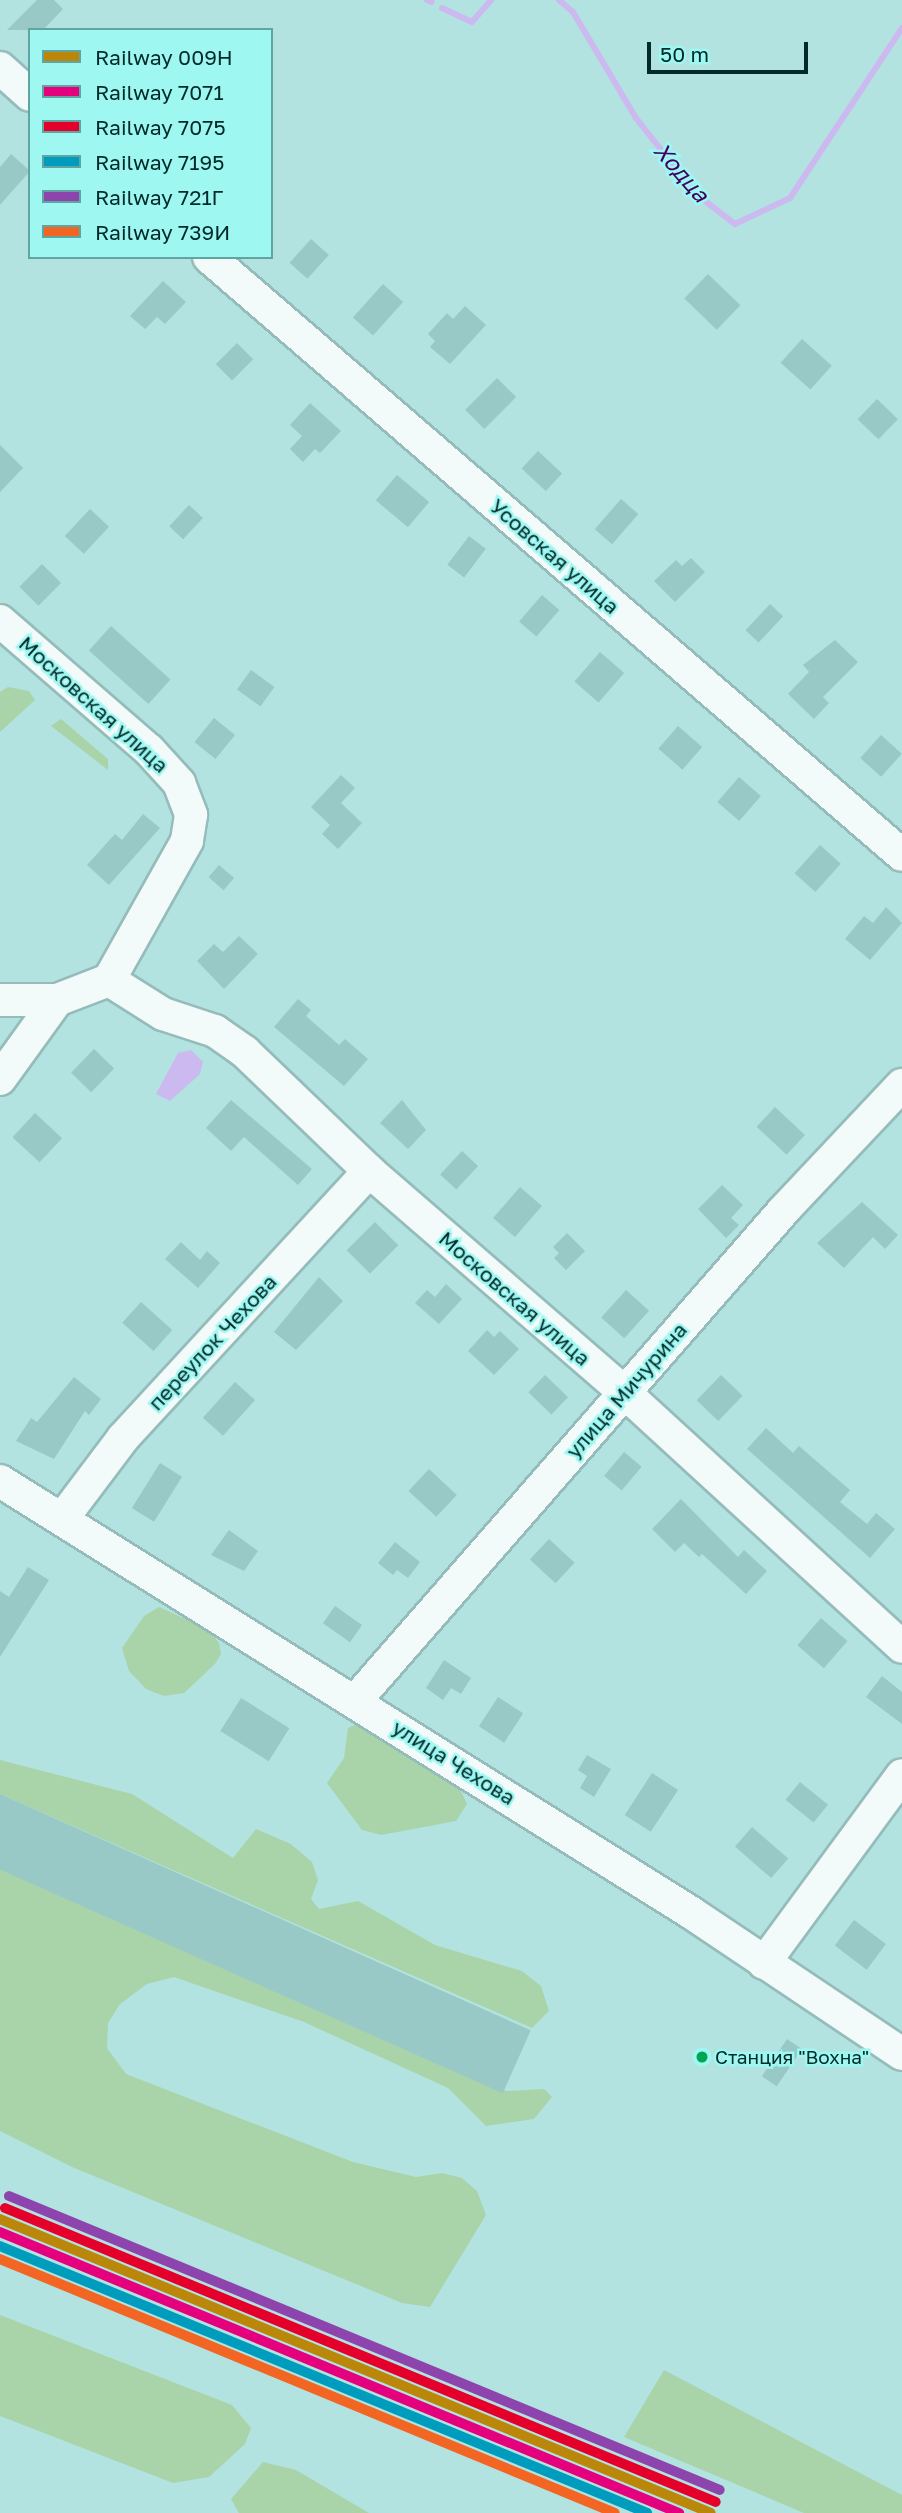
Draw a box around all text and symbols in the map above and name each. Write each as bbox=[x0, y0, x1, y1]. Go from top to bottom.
legend bbox=[28, 28, 273, 259]
scale bar bbox=[650, 28, 811, 72]
text: 50 m bbox=[660, 41, 709, 67]
text: Railway 009Н bbox=[95, 44, 233, 70]
text: Railway 7071 bbox=[95, 79, 224, 105]
text: Railway 7075 bbox=[95, 114, 226, 140]
water label: Ходца bbox=[649, 137, 715, 207]
text: Railway 7195 bbox=[95, 149, 224, 175]
text: Railway 721Г bbox=[95, 184, 223, 210]
text: Railway 739И bbox=[95, 219, 230, 245]
street label: Усовская улица bbox=[485, 493, 625, 619]
street label: Московская улица bbox=[14, 630, 174, 778]
street label: Московская улица bbox=[434, 1225, 596, 1371]
street label: переулок Чехова bbox=[143, 1269, 281, 1415]
street label: улица Мичурина bbox=[560, 1317, 692, 1463]
street label: улица Чехова bbox=[388, 1714, 520, 1810]
place label: Станция "Вохна" bbox=[715, 2046, 869, 2068]
marker: Станция "Вохна" bbox=[695, 2050, 709, 2064]

